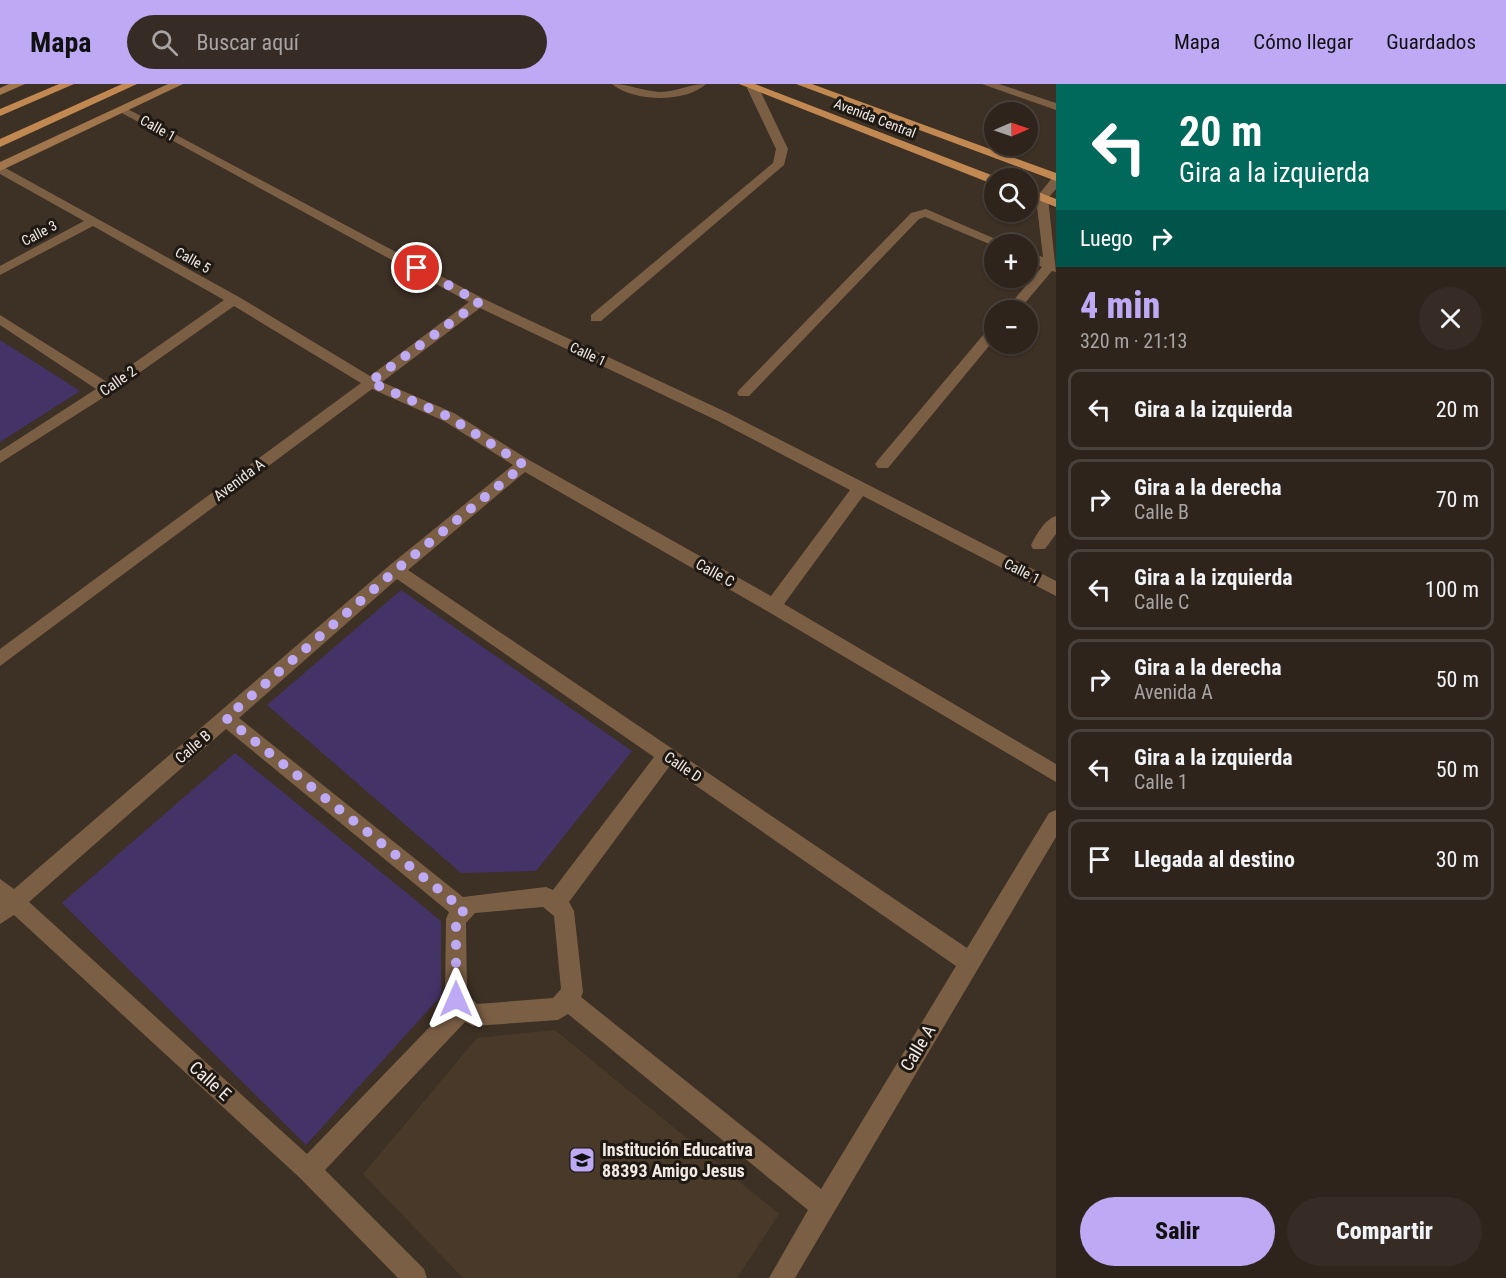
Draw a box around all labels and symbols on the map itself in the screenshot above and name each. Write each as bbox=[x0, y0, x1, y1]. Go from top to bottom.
street label: Avenida Central bbox=[832, 95, 918, 141]
north arrow bbox=[984, 102, 1038, 156]
street label: Calle 1 bbox=[138, 112, 178, 144]
street label: Calle 3 bbox=[19, 217, 59, 249]
pin bbox=[391, 242, 442, 293]
street label: Calle 5 bbox=[173, 244, 213, 276]
street label: Calle 1 bbox=[568, 339, 608, 369]
street label: Calle 2 bbox=[96, 362, 140, 400]
street label: Avenida A bbox=[210, 455, 268, 505]
street label: Calle C bbox=[692, 555, 738, 591]
street label: Calle 1 bbox=[1002, 555, 1042, 587]
street label: Calle B bbox=[172, 727, 214, 767]
street label: Calle D bbox=[661, 748, 705, 786]
position arrow bbox=[424, 967, 488, 1031]
street label: Calle A bbox=[896, 1020, 940, 1075]
street label: Calle E bbox=[185, 1057, 235, 1105]
place label: Institución Educativa 88393 Amigo Jesus bbox=[602, 1139, 753, 1181]
school or university icon: Institución Educativa 88393 Amigo Jesus bbox=[567, 1145, 597, 1175]

